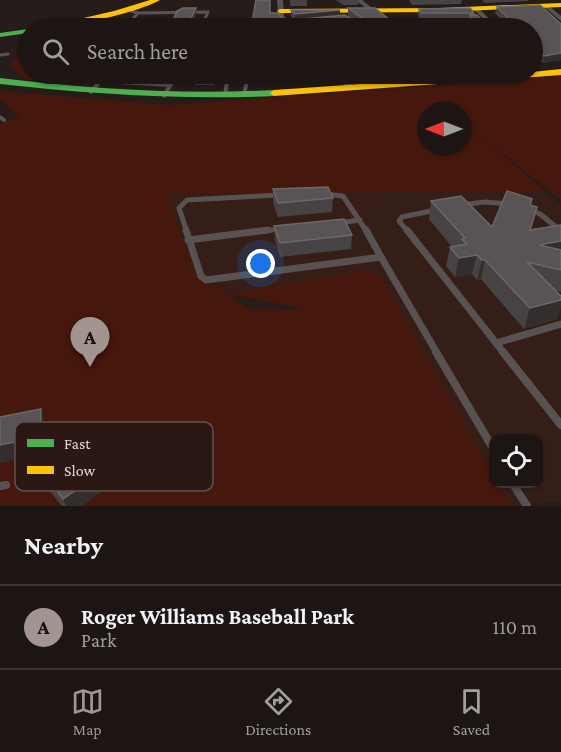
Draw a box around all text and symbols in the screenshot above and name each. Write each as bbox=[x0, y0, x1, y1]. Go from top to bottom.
search box bbox=[18, 18, 543, 84]
icon: search bbox=[39, 35, 72, 68]
text: Search here bbox=[87, 39, 188, 64]
north arrow bbox=[417, 102, 471, 156]
your location bbox=[246, 249, 275, 278]
pin: A bbox=[70, 318, 110, 367]
legend bbox=[15, 422, 213, 491]
map controls bbox=[489, 434, 543, 488]
button: locate bbox=[489, 434, 543, 488]
text: Fast bbox=[64, 435, 91, 452]
text: Slow bbox=[64, 462, 96, 479]
text: Nearby bbox=[24, 531, 103, 560]
text: Roger Williams Baseball Park bbox=[81, 604, 354, 629]
text: A bbox=[38, 616, 49, 638]
text: 110 m bbox=[493, 616, 537, 638]
text: Park bbox=[81, 629, 117, 651]
tab: Map bbox=[71, 685, 104, 738]
tab: Directions bbox=[245, 685, 311, 738]
tab: Saved bbox=[453, 685, 490, 738]

